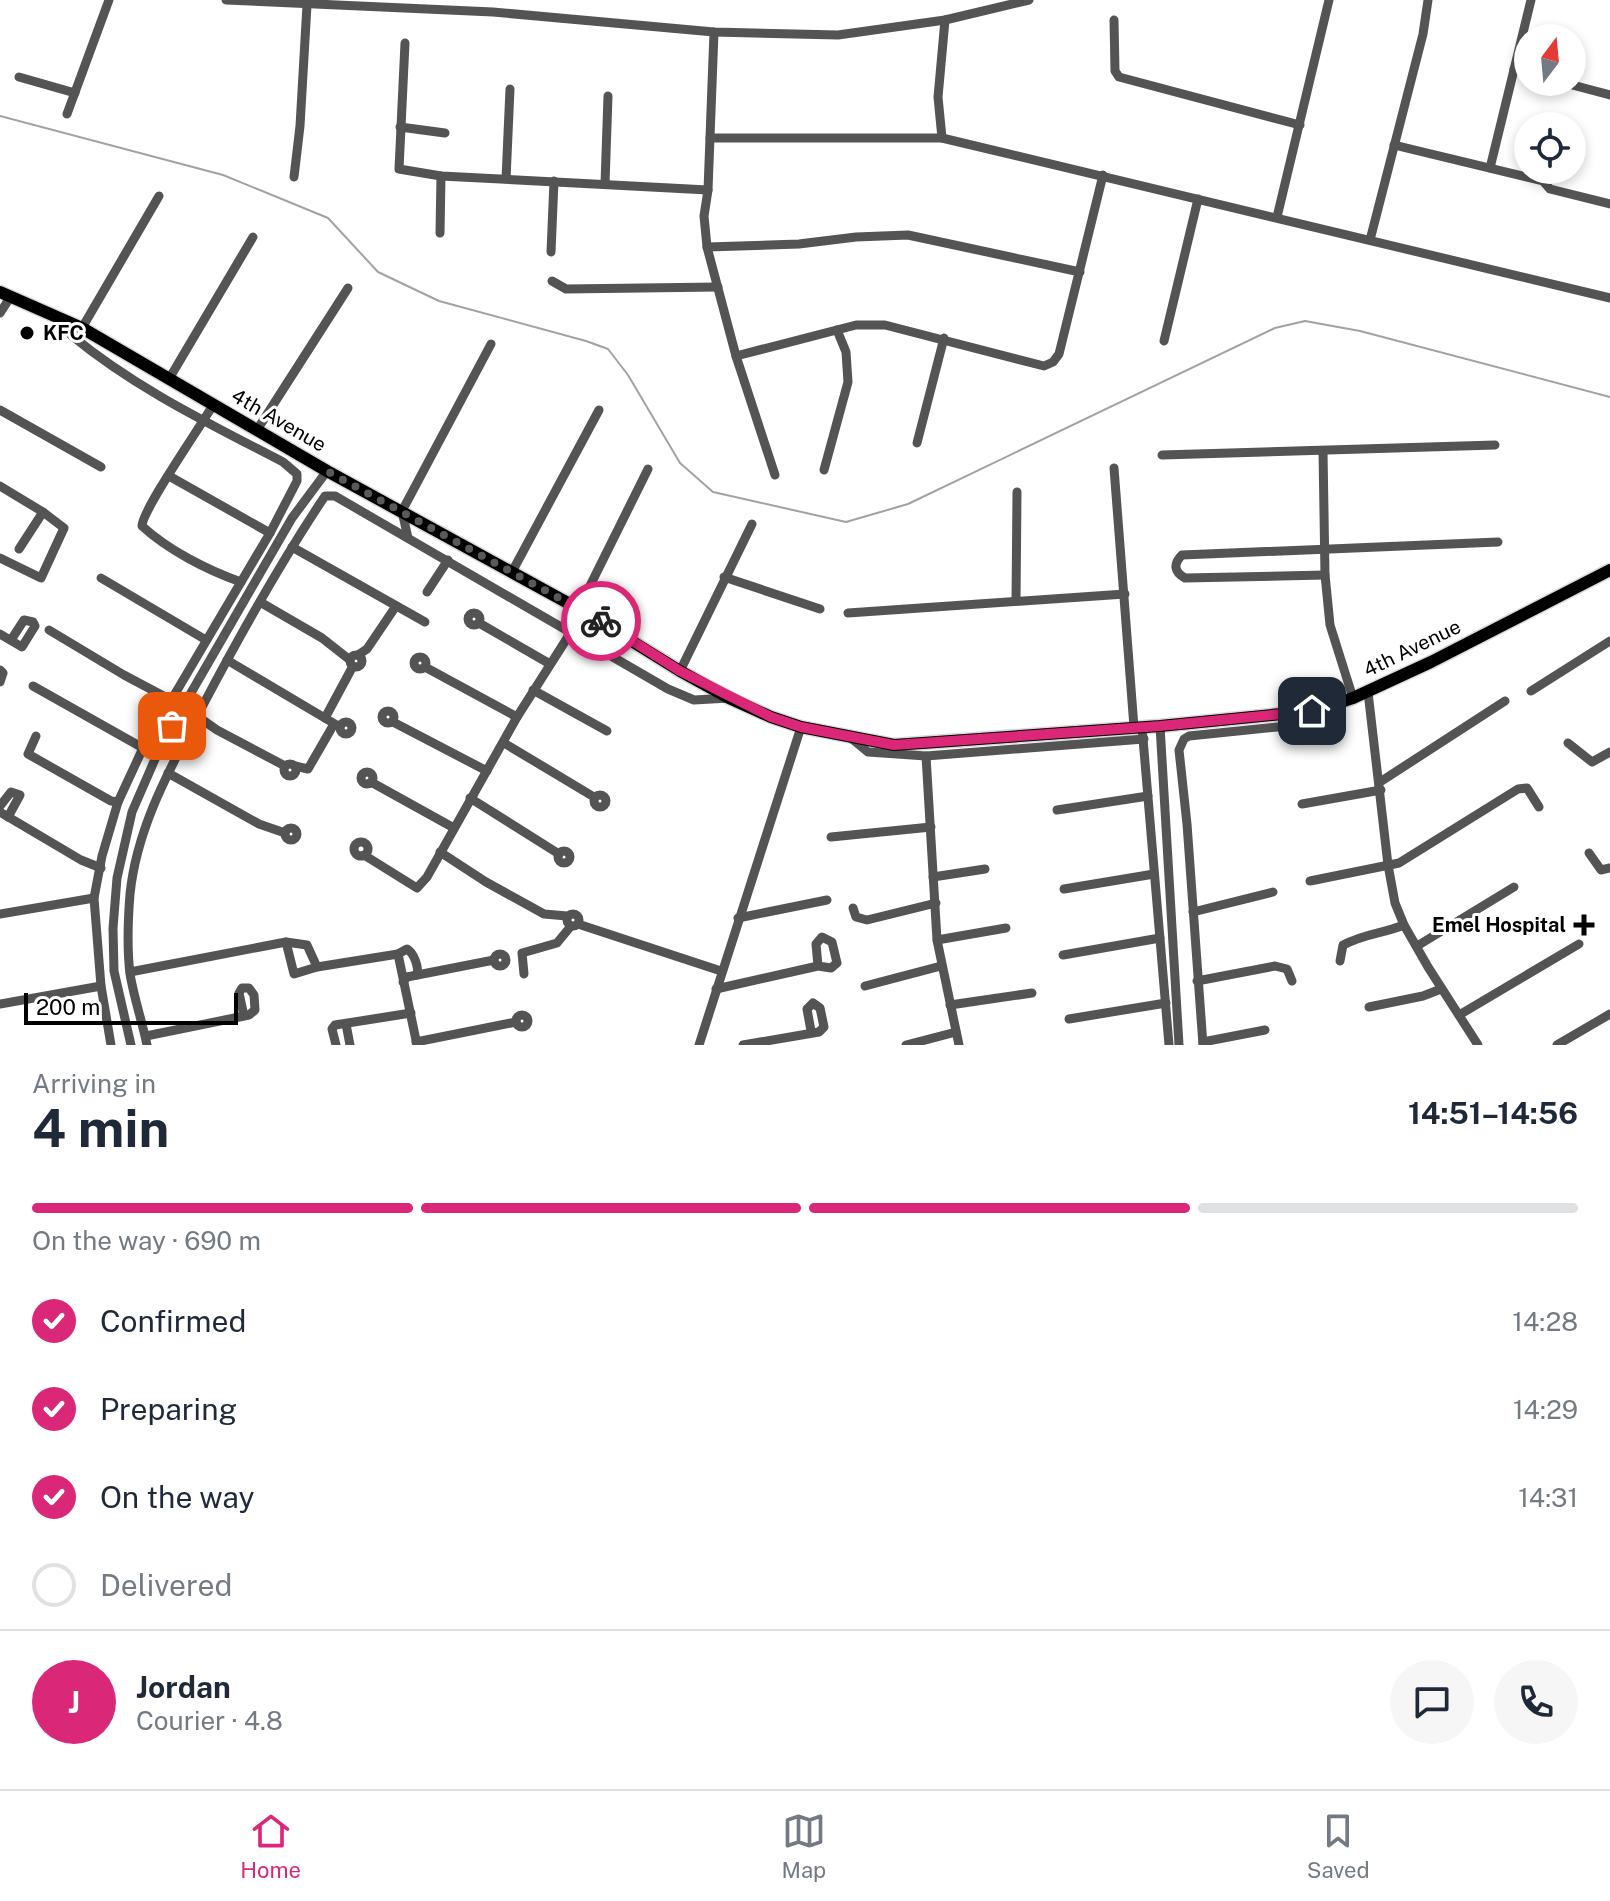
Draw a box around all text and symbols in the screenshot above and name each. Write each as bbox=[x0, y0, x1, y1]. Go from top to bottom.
north arrow bbox=[1514, 24, 1586, 96]
map controls bbox=[1514, 24, 1586, 184]
button: locate bbox=[1514, 112, 1586, 184]
place label: KFC bbox=[43, 321, 84, 345]
marker: KFC bbox=[18, 324, 36, 342]
street label: 4th Avenue bbox=[227, 383, 331, 457]
courier bbox=[561, 581, 641, 661]
icon: bike bbox=[579, 599, 623, 643]
street label: 4th Avenue bbox=[1359, 614, 1465, 682]
pin bbox=[1278, 677, 1346, 745]
icon: home bbox=[1290, 689, 1334, 733]
pin bbox=[138, 692, 206, 760]
icon: bag bbox=[150, 704, 194, 748]
place label: Emel Hospital bbox=[1432, 913, 1566, 937]
marker: Emel Hospital bbox=[1573, 914, 1595, 936]
scale bar bbox=[24, 989, 238, 1025]
text: 200 m bbox=[36, 994, 100, 1020]
text: Arriving in bbox=[32, 1068, 156, 1099]
text: 14:51–14:56 bbox=[1408, 1095, 1578, 1131]
text: 4 min bbox=[32, 1098, 169, 1159]
text: On the way · 690 m bbox=[32, 1225, 261, 1256]
icon: check bbox=[32, 1299, 76, 1343]
text: Confirmed bbox=[100, 1303, 246, 1339]
text: 14:28 bbox=[1512, 1306, 1578, 1337]
icon: check bbox=[32, 1387, 76, 1431]
text: Preparing bbox=[100, 1391, 237, 1427]
text: 14:29 bbox=[1513, 1394, 1578, 1425]
icon: check bbox=[32, 1475, 76, 1519]
text: On the way bbox=[100, 1479, 254, 1515]
text: 14:31 bbox=[1518, 1482, 1578, 1513]
text: Delivered bbox=[100, 1567, 232, 1603]
button: chat bbox=[1390, 1660, 1474, 1744]
button: phone bbox=[1494, 1660, 1578, 1744]
text: Jordan bbox=[136, 1669, 231, 1705]
text: J bbox=[68, 1684, 80, 1720]
text: Courier · 4.8 bbox=[136, 1705, 283, 1736]
tab: Home bbox=[240, 1809, 301, 1883]
tab: Map bbox=[782, 1809, 826, 1883]
tab: Saved bbox=[1307, 1809, 1370, 1883]

